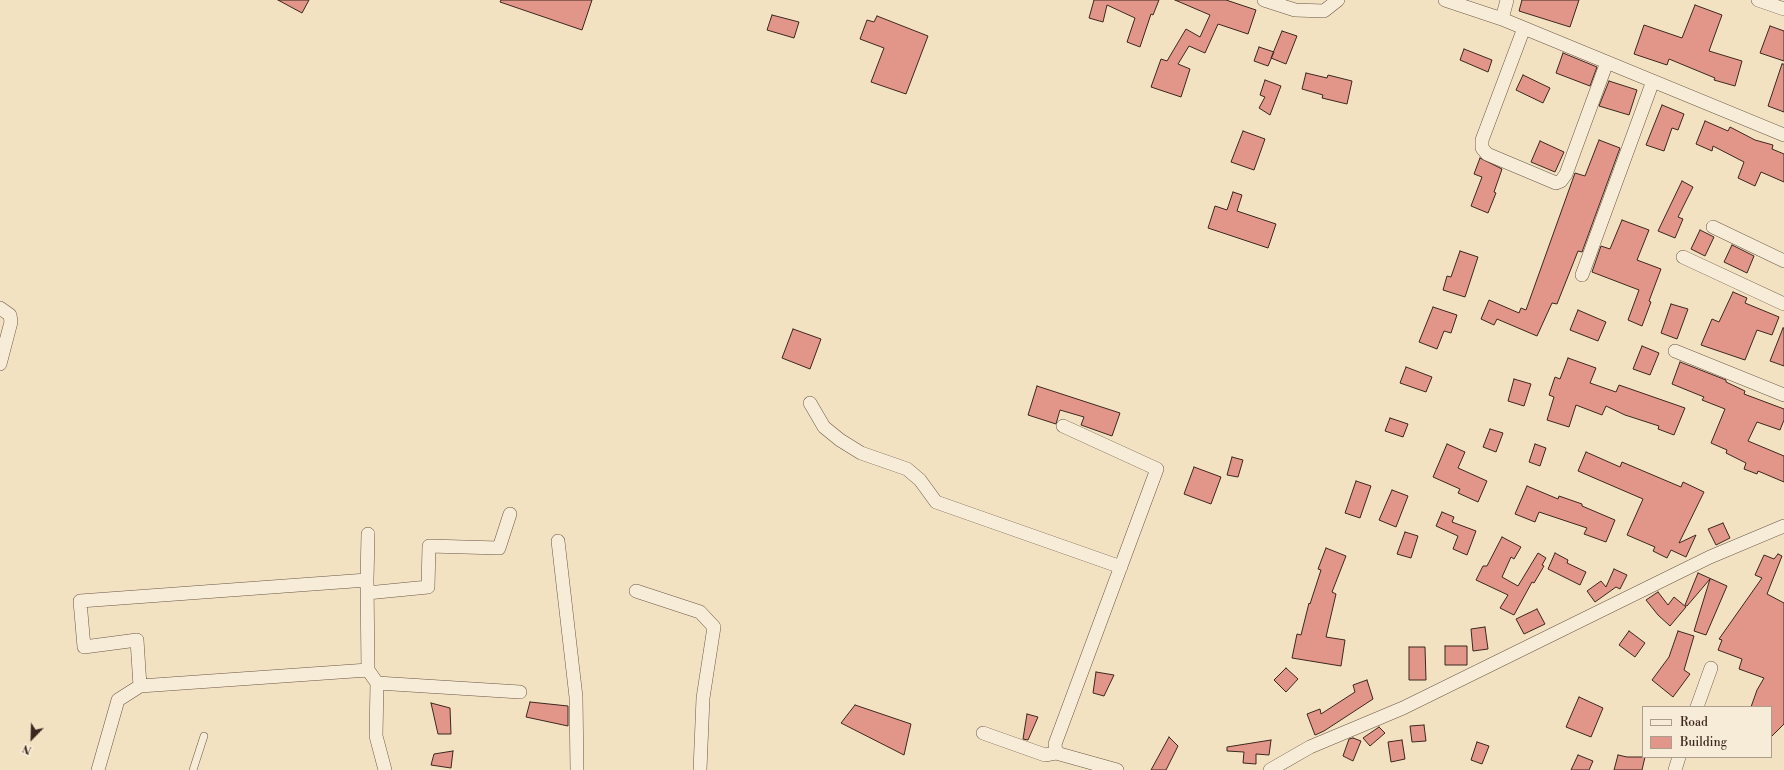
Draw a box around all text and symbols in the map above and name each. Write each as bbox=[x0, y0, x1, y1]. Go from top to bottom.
legend bbox=[1642, 706, 1772, 758]
text: Road bbox=[1680, 715, 1708, 730]
north arrow bbox=[12, 718, 52, 758]
text: Building bbox=[1680, 735, 1727, 750]
text: N bbox=[21, 741, 34, 757]

